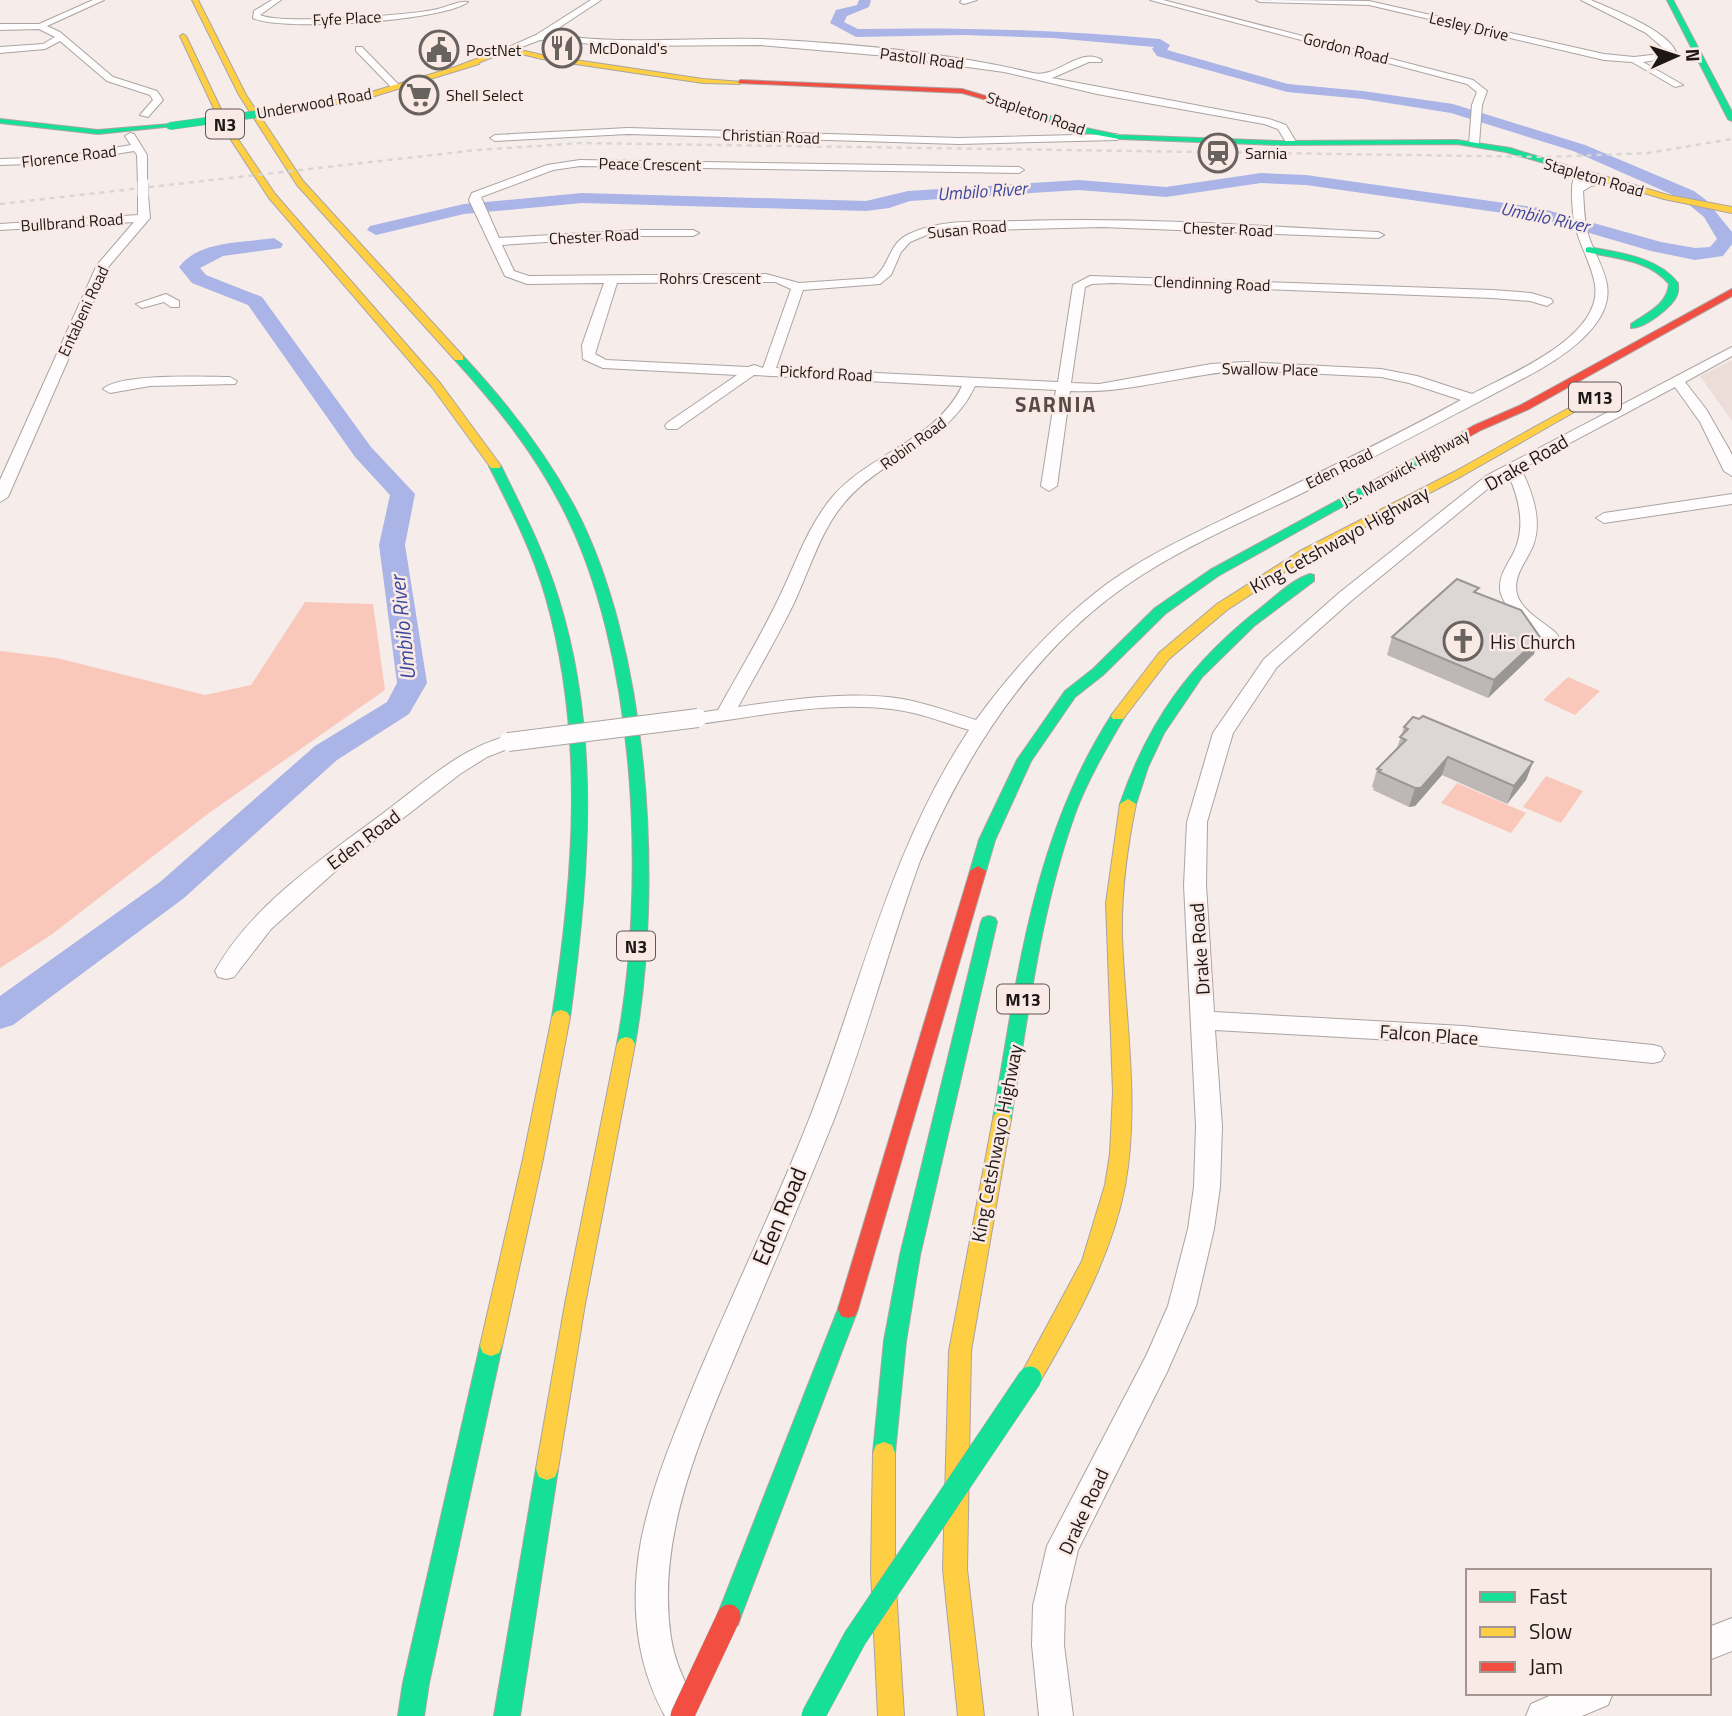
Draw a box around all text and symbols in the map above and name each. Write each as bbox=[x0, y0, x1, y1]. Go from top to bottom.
street label: Fyfe Place bbox=[312, 4, 382, 32]
street label: Lesley Drive bbox=[1427, 5, 1511, 47]
north arrow bbox=[1641, 21, 1711, 91]
street label: Gordon Road bbox=[1301, 26, 1391, 70]
restaurant icon: McDonald's bbox=[541, 27, 583, 69]
public building icon: PostNet bbox=[418, 29, 460, 71]
place label: McDonald's bbox=[589, 36, 668, 60]
place label: PostNet bbox=[466, 38, 522, 62]
street label: Pastoll Road bbox=[879, 41, 965, 75]
text: N bbox=[1679, 48, 1708, 62]
supermarket icon: Shell Select bbox=[398, 74, 440, 116]
street label: Underwood Road bbox=[254, 81, 374, 125]
place label: Shell Select bbox=[446, 83, 524, 107]
street label: Stapleton Road bbox=[983, 85, 1089, 141]
road number: N3 bbox=[206, 110, 244, 139]
street label: Christian Road bbox=[722, 122, 820, 150]
station icon: Sarnia bbox=[1197, 132, 1239, 174]
street label: Florence Road bbox=[20, 138, 118, 174]
place label: Sarnia bbox=[1245, 141, 1287, 165]
street label: Peace Crescent bbox=[598, 151, 702, 177]
street label: Stapleton Road bbox=[1541, 151, 1647, 203]
water label: Umbilo River bbox=[936, 174, 1030, 208]
water label: Umbilo River bbox=[1498, 194, 1594, 240]
street label: Bullbrand Road bbox=[20, 206, 124, 238]
street label: Susan Road bbox=[926, 214, 1008, 244]
street label: Chester Road bbox=[1182, 215, 1274, 243]
street label: Chester Road bbox=[548, 222, 640, 250]
street label: Entabeni Road bbox=[51, 262, 115, 360]
street label: Rohrs Crescent bbox=[659, 266, 761, 290]
street label: Clendinning Road bbox=[1153, 269, 1271, 297]
street label: Swallow Place bbox=[1222, 356, 1318, 382]
street label: Pickford Road bbox=[779, 359, 873, 387]
road number: M13 bbox=[1569, 382, 1621, 412]
district label: SARNIA bbox=[1015, 388, 1097, 420]
street label: Robin Road bbox=[875, 411, 951, 475]
street label: J.S. Marwick Highway bbox=[1336, 423, 1474, 513]
street label: Drake Road bbox=[1479, 426, 1573, 498]
street label: Eden Road bbox=[1301, 441, 1377, 495]
street label: King Cetshwayo Highway bbox=[1244, 478, 1434, 600]
water label: Umbilo River bbox=[380, 572, 423, 682]
church icon: His Church bbox=[1442, 620, 1484, 662]
place label: His Church bbox=[1490, 627, 1576, 656]
street label: Eden Road bbox=[320, 802, 406, 876]
street label: Drake Road bbox=[1181, 902, 1217, 996]
road number: N3 bbox=[617, 931, 655, 960]
road number: M13 bbox=[997, 984, 1049, 1014]
street label: Falcon Place bbox=[1379, 1016, 1479, 1052]
street label: King Cetshwayo Highway bbox=[963, 1041, 1029, 1245]
street label: Eden Road bbox=[743, 1162, 815, 1270]
street label: Drake Road bbox=[1050, 1463, 1116, 1559]
legend bbox=[1466, 1569, 1711, 1695]
text: Fast bbox=[1529, 1580, 1568, 1612]
text: Slow bbox=[1529, 1615, 1572, 1647]
text: Jam bbox=[1529, 1650, 1563, 1682]

